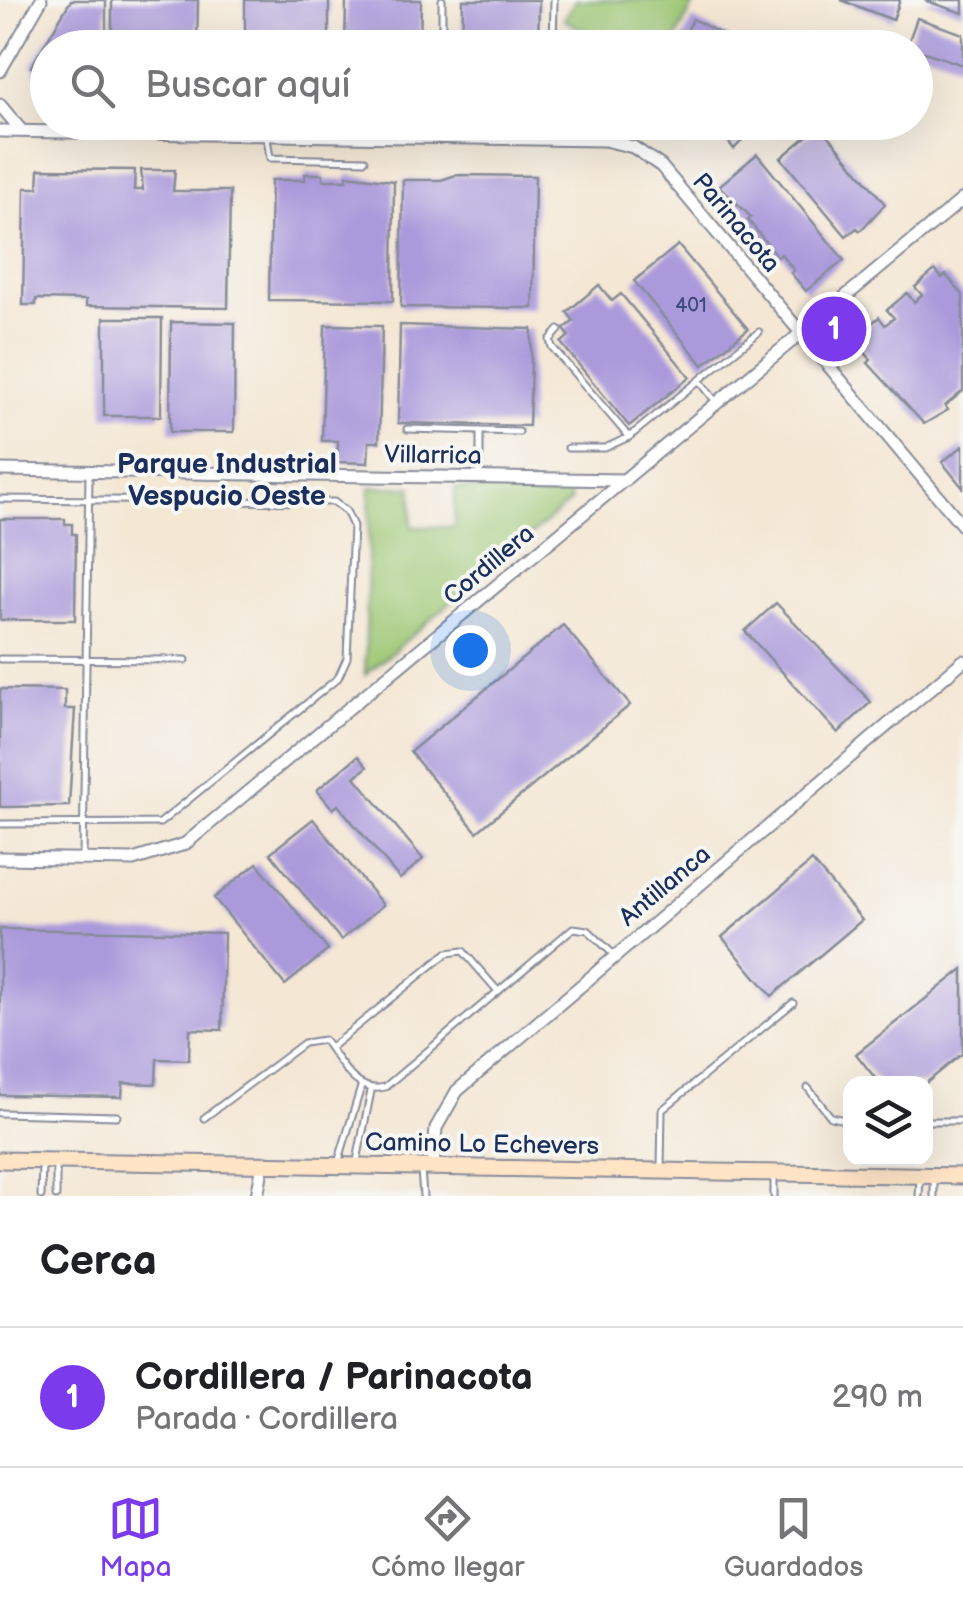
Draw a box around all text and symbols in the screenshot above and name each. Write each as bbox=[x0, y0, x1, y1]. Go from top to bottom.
search box bbox=[30, 30, 933, 140]
icon: search bbox=[65, 58, 120, 113]
text: Buscar aquí bbox=[145, 63, 351, 108]
street label: Parinacota bbox=[685, 167, 786, 279]
pin: 1 bbox=[802, 292, 866, 366]
house number: 401 bbox=[675, 294, 707, 318]
street label: Villarrica bbox=[384, 439, 482, 472]
district label: Parque Industrial Vespucio Oeste bbox=[117, 448, 337, 513]
street label: Cordillera bbox=[437, 518, 541, 612]
your location bbox=[445, 625, 496, 676]
street label: Antillanca bbox=[613, 839, 717, 933]
map controls bbox=[843, 1076, 933, 1166]
button: layers bbox=[843, 1076, 933, 1166]
street label: Camino Lo Echevers bbox=[365, 1127, 599, 1162]
text: Cerca bbox=[40, 1236, 157, 1287]
text: Cordillera / Parinacota bbox=[135, 1355, 533, 1400]
text: 1 bbox=[66, 1378, 79, 1417]
text: 290 m bbox=[832, 1378, 923, 1417]
text: Parada · Cordillera bbox=[135, 1400, 398, 1439]
tab: Mapa bbox=[100, 1491, 172, 1584]
tab: Cómo llegar bbox=[371, 1491, 524, 1584]
tab: Guardados bbox=[724, 1491, 863, 1584]

